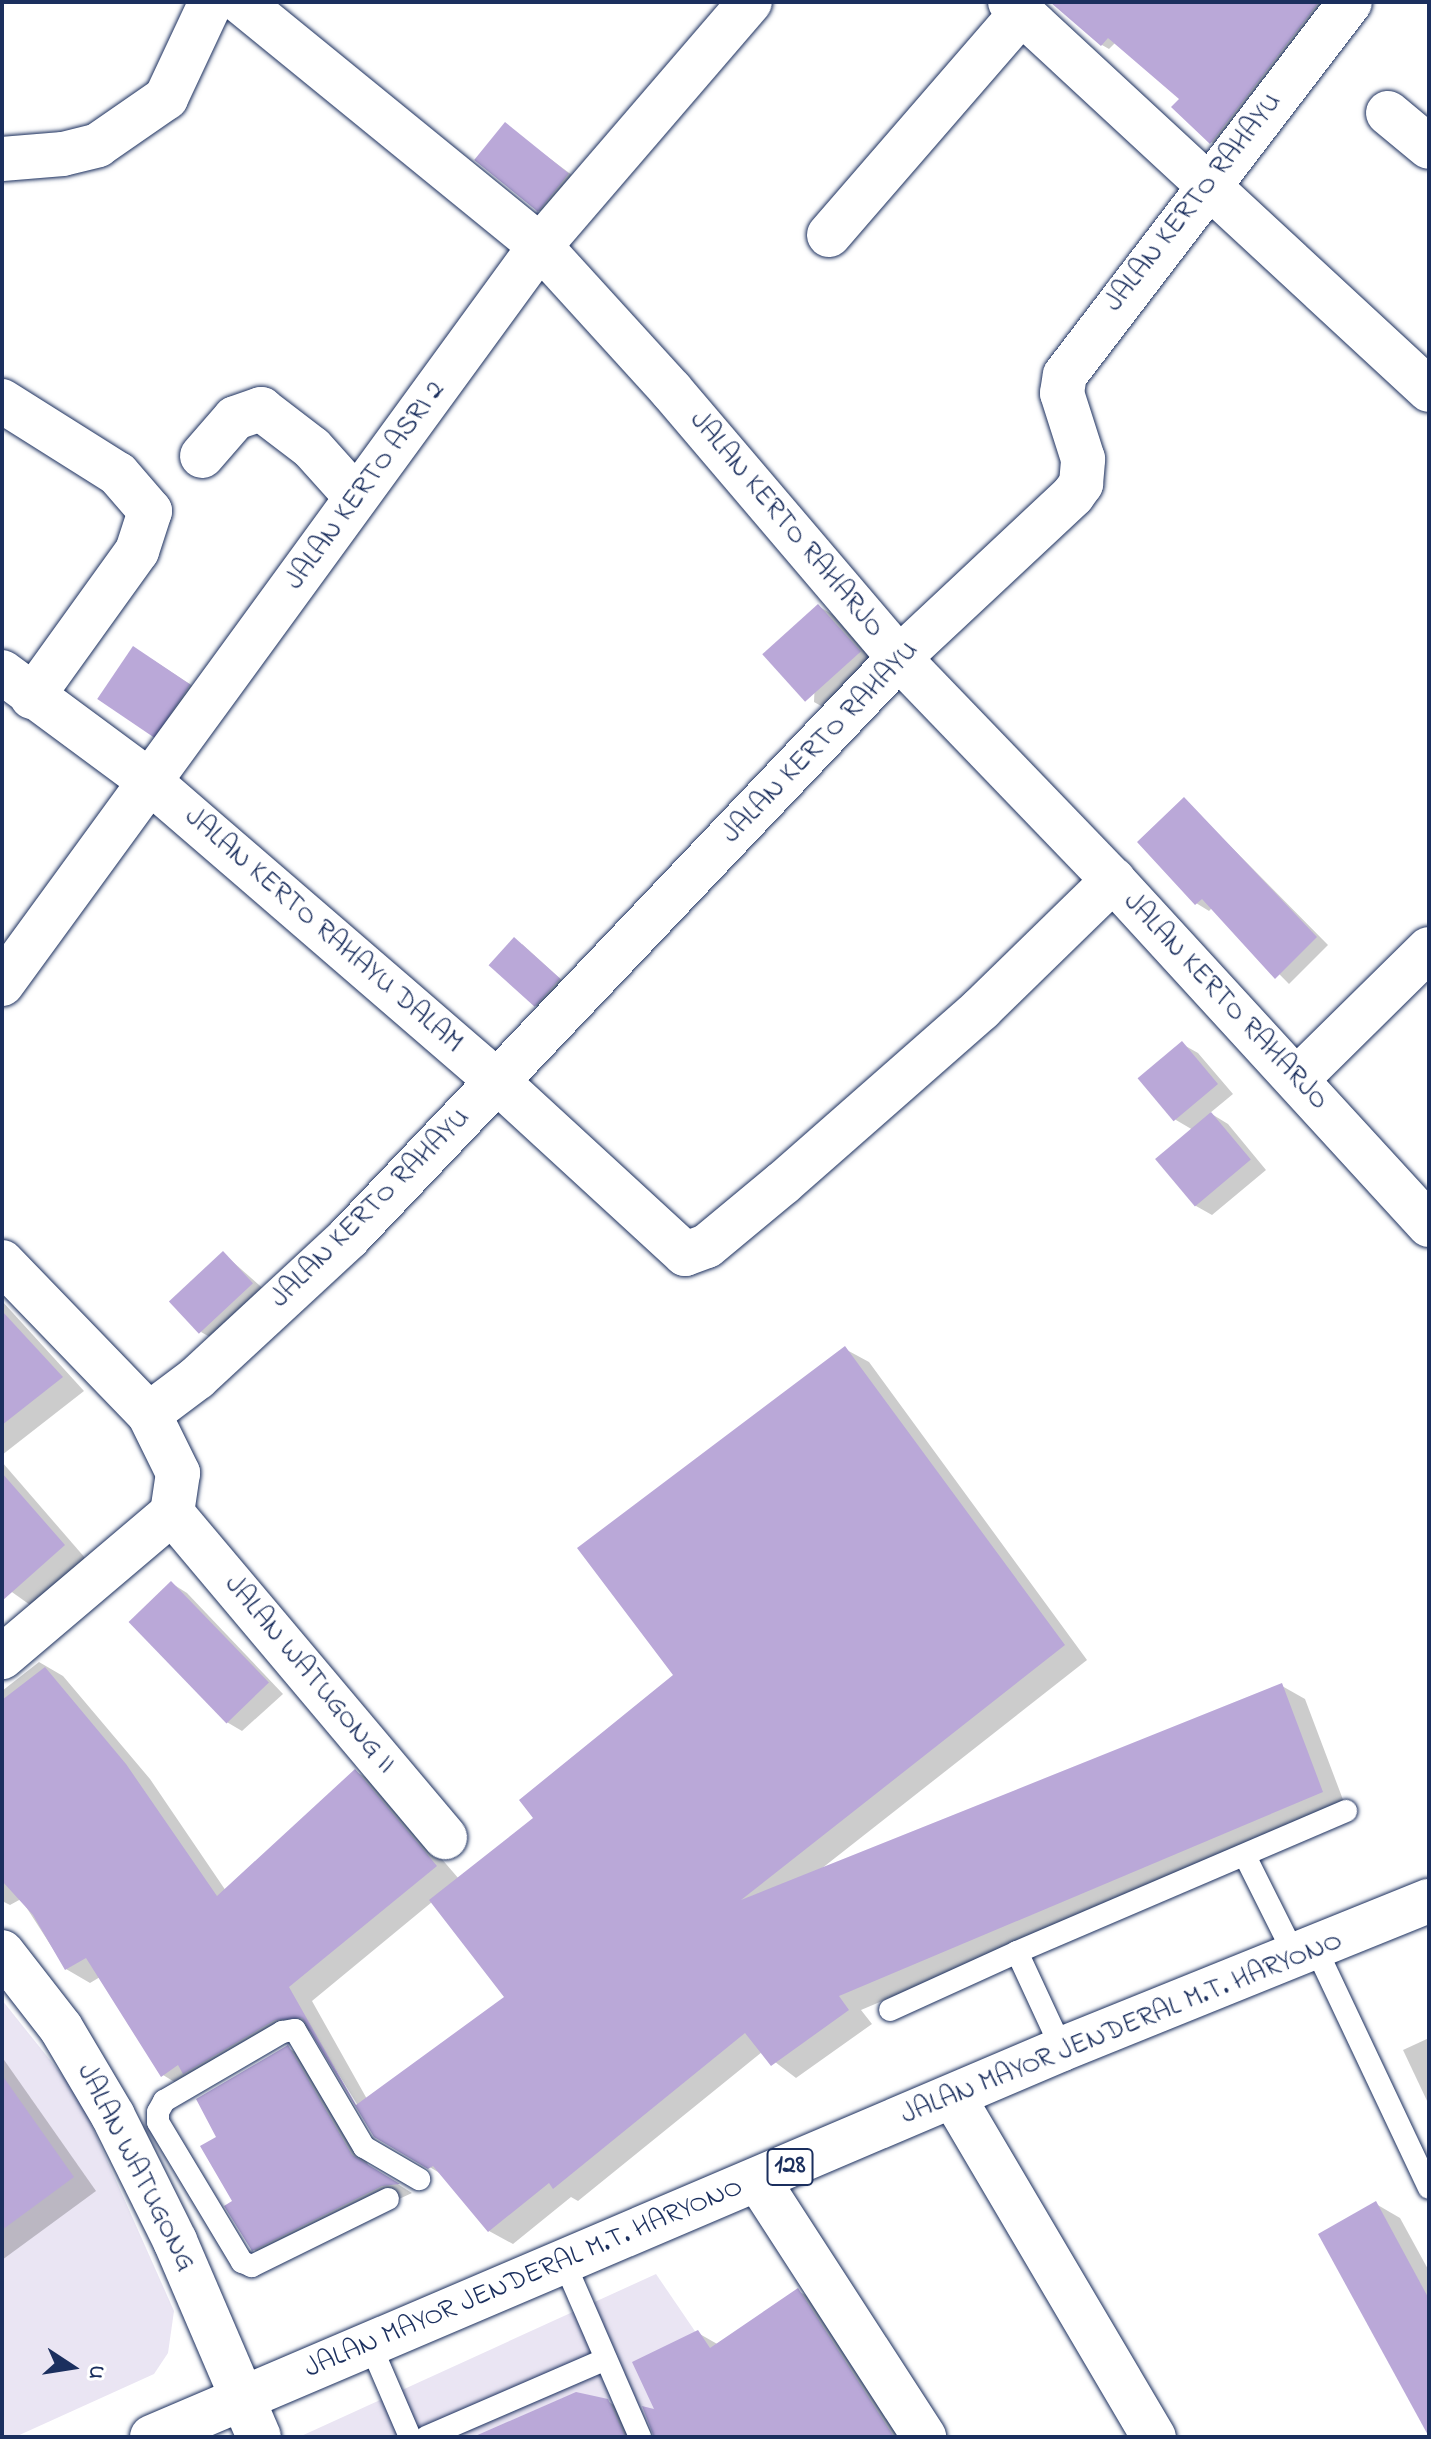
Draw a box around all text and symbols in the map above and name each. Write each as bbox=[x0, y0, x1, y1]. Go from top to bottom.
street label: JALAN KERTO RAHAYU bbox=[1098, 87, 1290, 319]
street label: JALAN KERTO ASRI 2 bbox=[279, 375, 453, 597]
street label: JALAN KERTO RAHARJO bbox=[681, 405, 891, 645]
street label: JALAN KERTO RAHAYU bbox=[716, 635, 926, 851]
street label: JALAN KERTO RAHAYU DALAM bbox=[177, 801, 469, 1061]
street label: JALAN KERTO RAHARJO bbox=[1115, 886, 1335, 1118]
street label: JALAN KERTO RAHAYU bbox=[264, 1102, 478, 1316]
street label: JALAN WATUGONG II bbox=[216, 1569, 402, 1781]
street label: JALAN MAYOR JENDERAL M.T. HARYONO bbox=[896, 1925, 1348, 2133]
street label: JALAN WATUGONG bbox=[68, 2058, 202, 2278]
road number: 128 bbox=[766, 2145, 814, 2189]
street label: JALAN MAYOR JENDERAL M.T. HARYONO bbox=[300, 2171, 748, 2387]
north arrow bbox=[32, 2327, 112, 2407]
text: U bbox=[78, 2362, 113, 2382]

